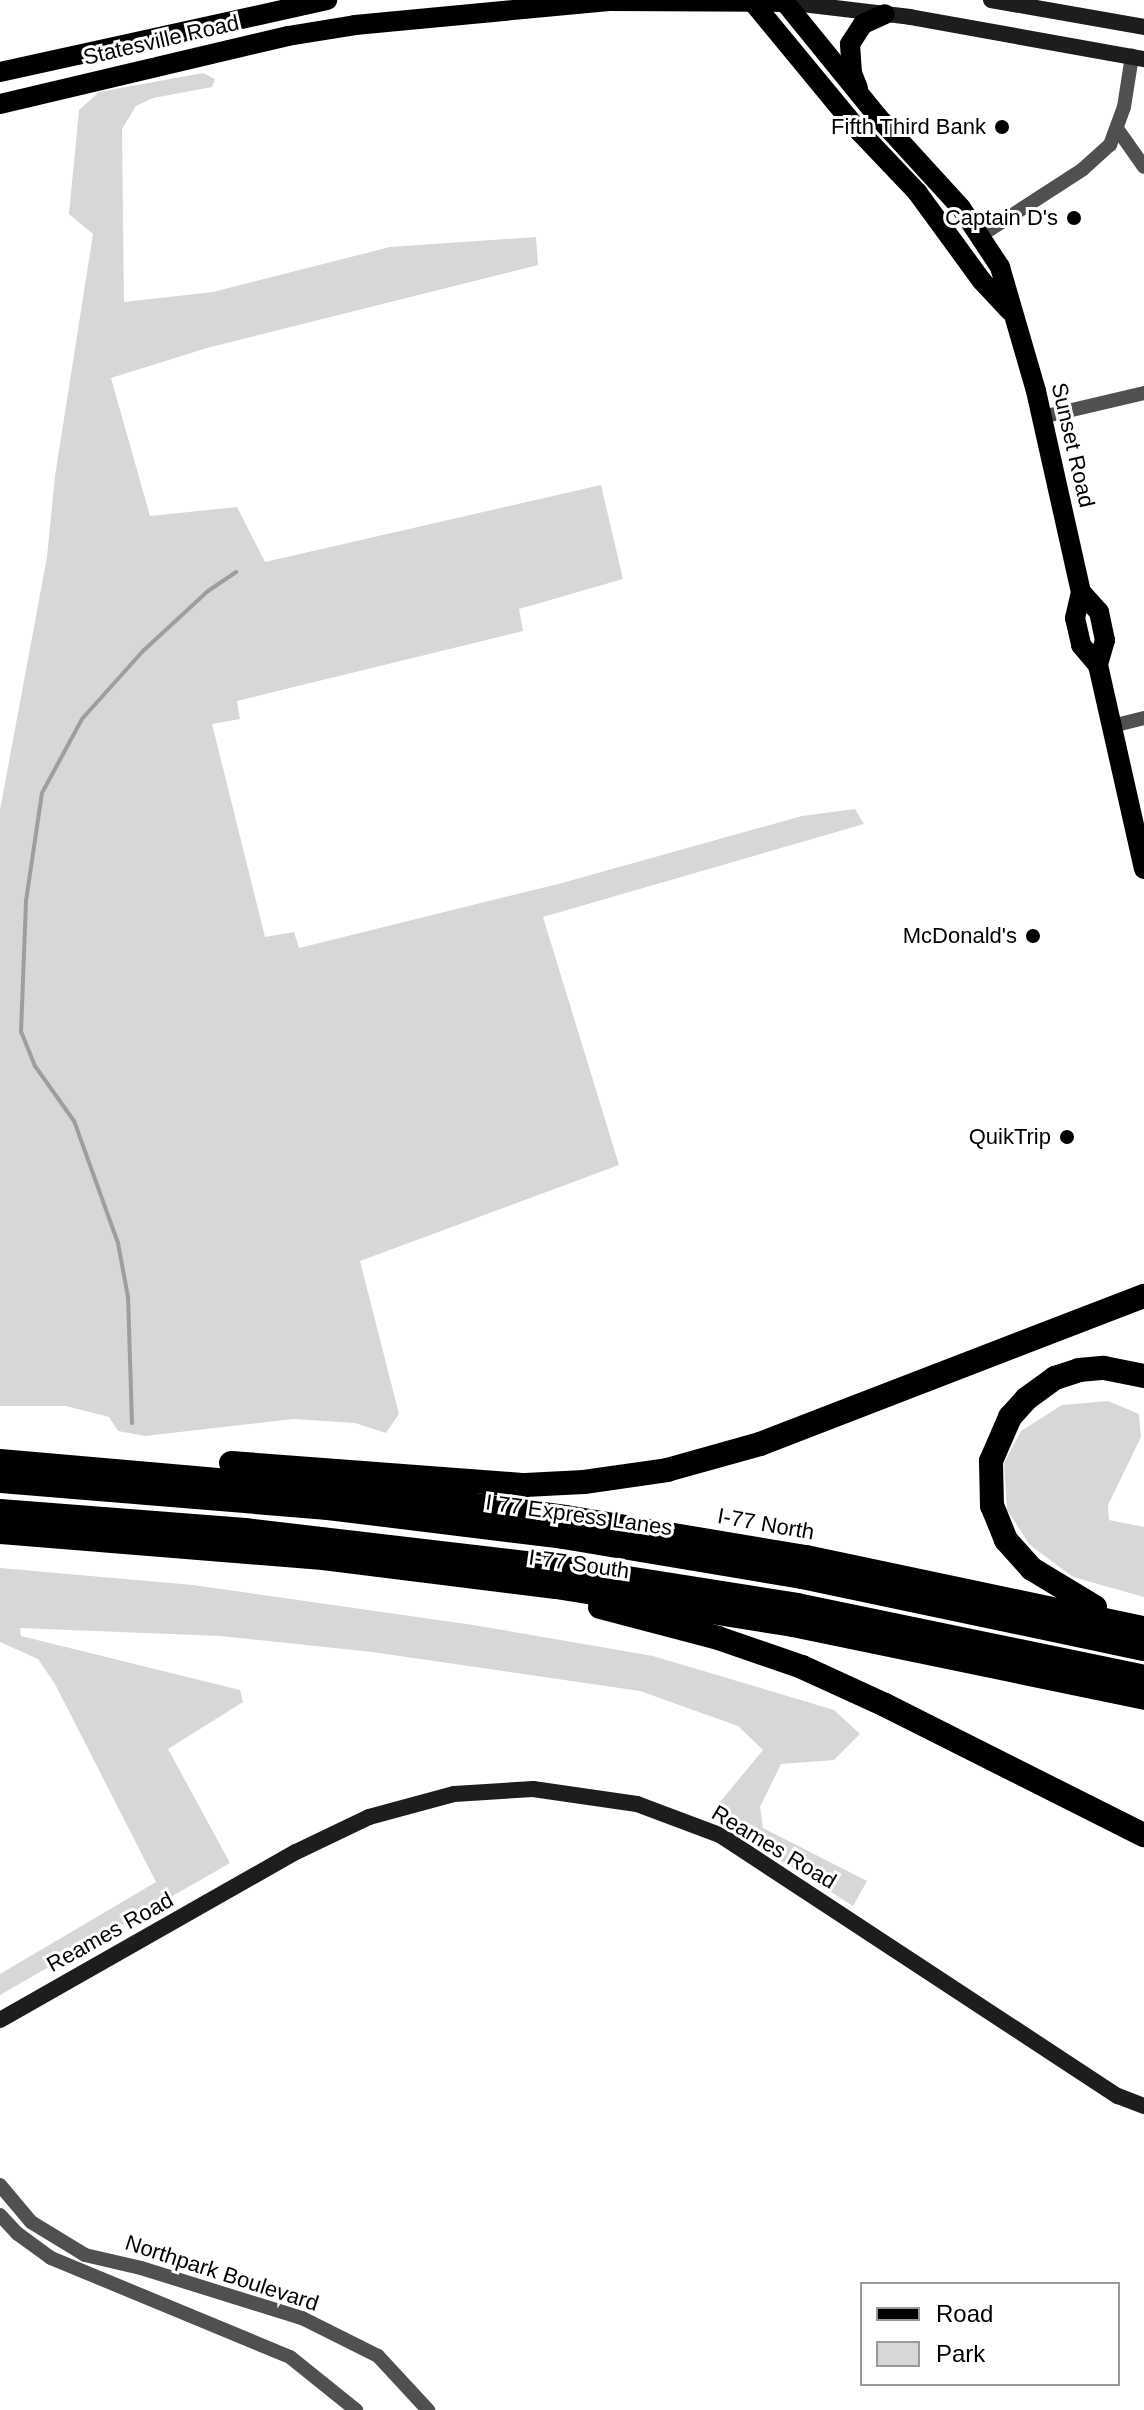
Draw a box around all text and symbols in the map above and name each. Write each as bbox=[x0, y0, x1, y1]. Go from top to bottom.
street label: Statesville Road bbox=[81, 9, 241, 71]
place label: Fifth Third Bank bbox=[831, 114, 986, 140]
marker: Fifth Third Bank bbox=[993, 118, 1011, 136]
place label: Captain D's bbox=[945, 205, 1058, 231]
marker: Captain D's bbox=[1065, 209, 1083, 227]
street label: Sunset Road bbox=[1046, 380, 1100, 510]
place label: McDonald's bbox=[903, 923, 1017, 949]
marker: McDonald's bbox=[1024, 927, 1042, 945]
place label: QuikTrip bbox=[969, 1124, 1051, 1150]
marker: QuikTrip bbox=[1058, 1128, 1076, 1146]
street label: I 77 Express Lanes bbox=[484, 1489, 674, 1541]
street label: I-77 North bbox=[716, 1503, 816, 1545]
street label: I-77 South bbox=[527, 1544, 631, 1584]
street label: Reames Road bbox=[707, 1799, 841, 1895]
street label: Reames Road bbox=[42, 1886, 178, 1978]
street label: Northpark Boulevard bbox=[122, 2229, 322, 2317]
legend bbox=[860, 2282, 1120, 2386]
text: Road bbox=[936, 2300, 993, 2327]
text: Park bbox=[936, 2340, 985, 2367]

